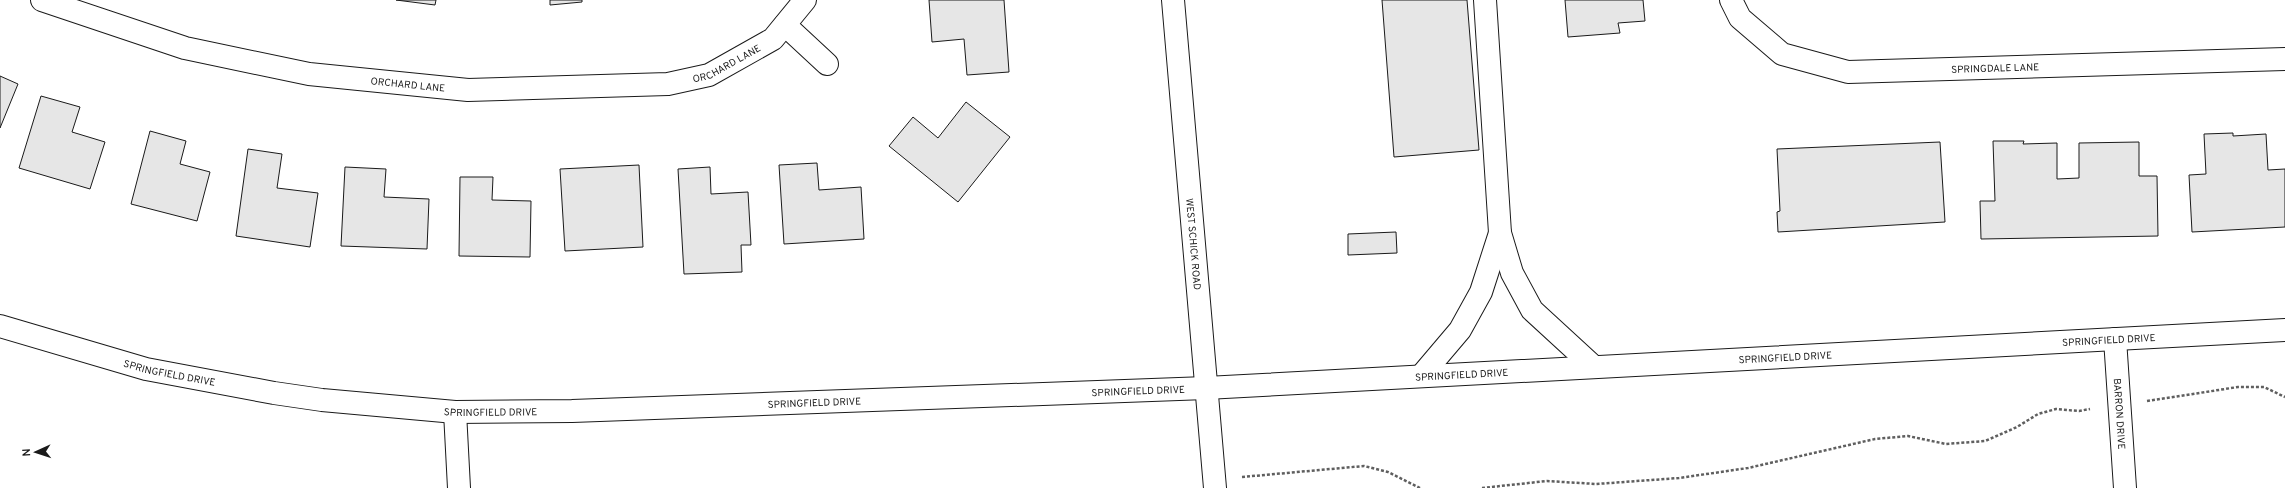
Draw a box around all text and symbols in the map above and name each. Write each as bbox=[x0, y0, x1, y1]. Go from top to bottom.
street label: ORCHARD LANE bbox=[691, 42, 764, 86]
street label: SPRINGDALE LANE bbox=[1951, 61, 2039, 77]
street label: ORCHARD LANE bbox=[370, 75, 446, 96]
street label: WEST SCHICK ROAD bbox=[1182, 198, 1203, 291]
street label: SPRINGFIELD DRIVE bbox=[2062, 332, 2156, 350]
street label: SPRINGFIELD DRIVE bbox=[1738, 349, 1832, 367]
street label: SPRINGFIELD DRIVE bbox=[122, 358, 216, 390]
street label: SPRINGFIELD DRIVE bbox=[1415, 367, 1509, 385]
street label: BARRON DRIVE bbox=[2110, 378, 2127, 450]
street label: SPRINGFIELD DRIVE bbox=[1091, 384, 1185, 400]
street label: SPRINGFIELD DRIVE bbox=[767, 396, 861, 412]
street label: SPRINGFIELD DRIVE bbox=[443, 406, 537, 420]
north arrow bbox=[16, 432, 56, 472]
text: N bbox=[20, 448, 34, 457]

